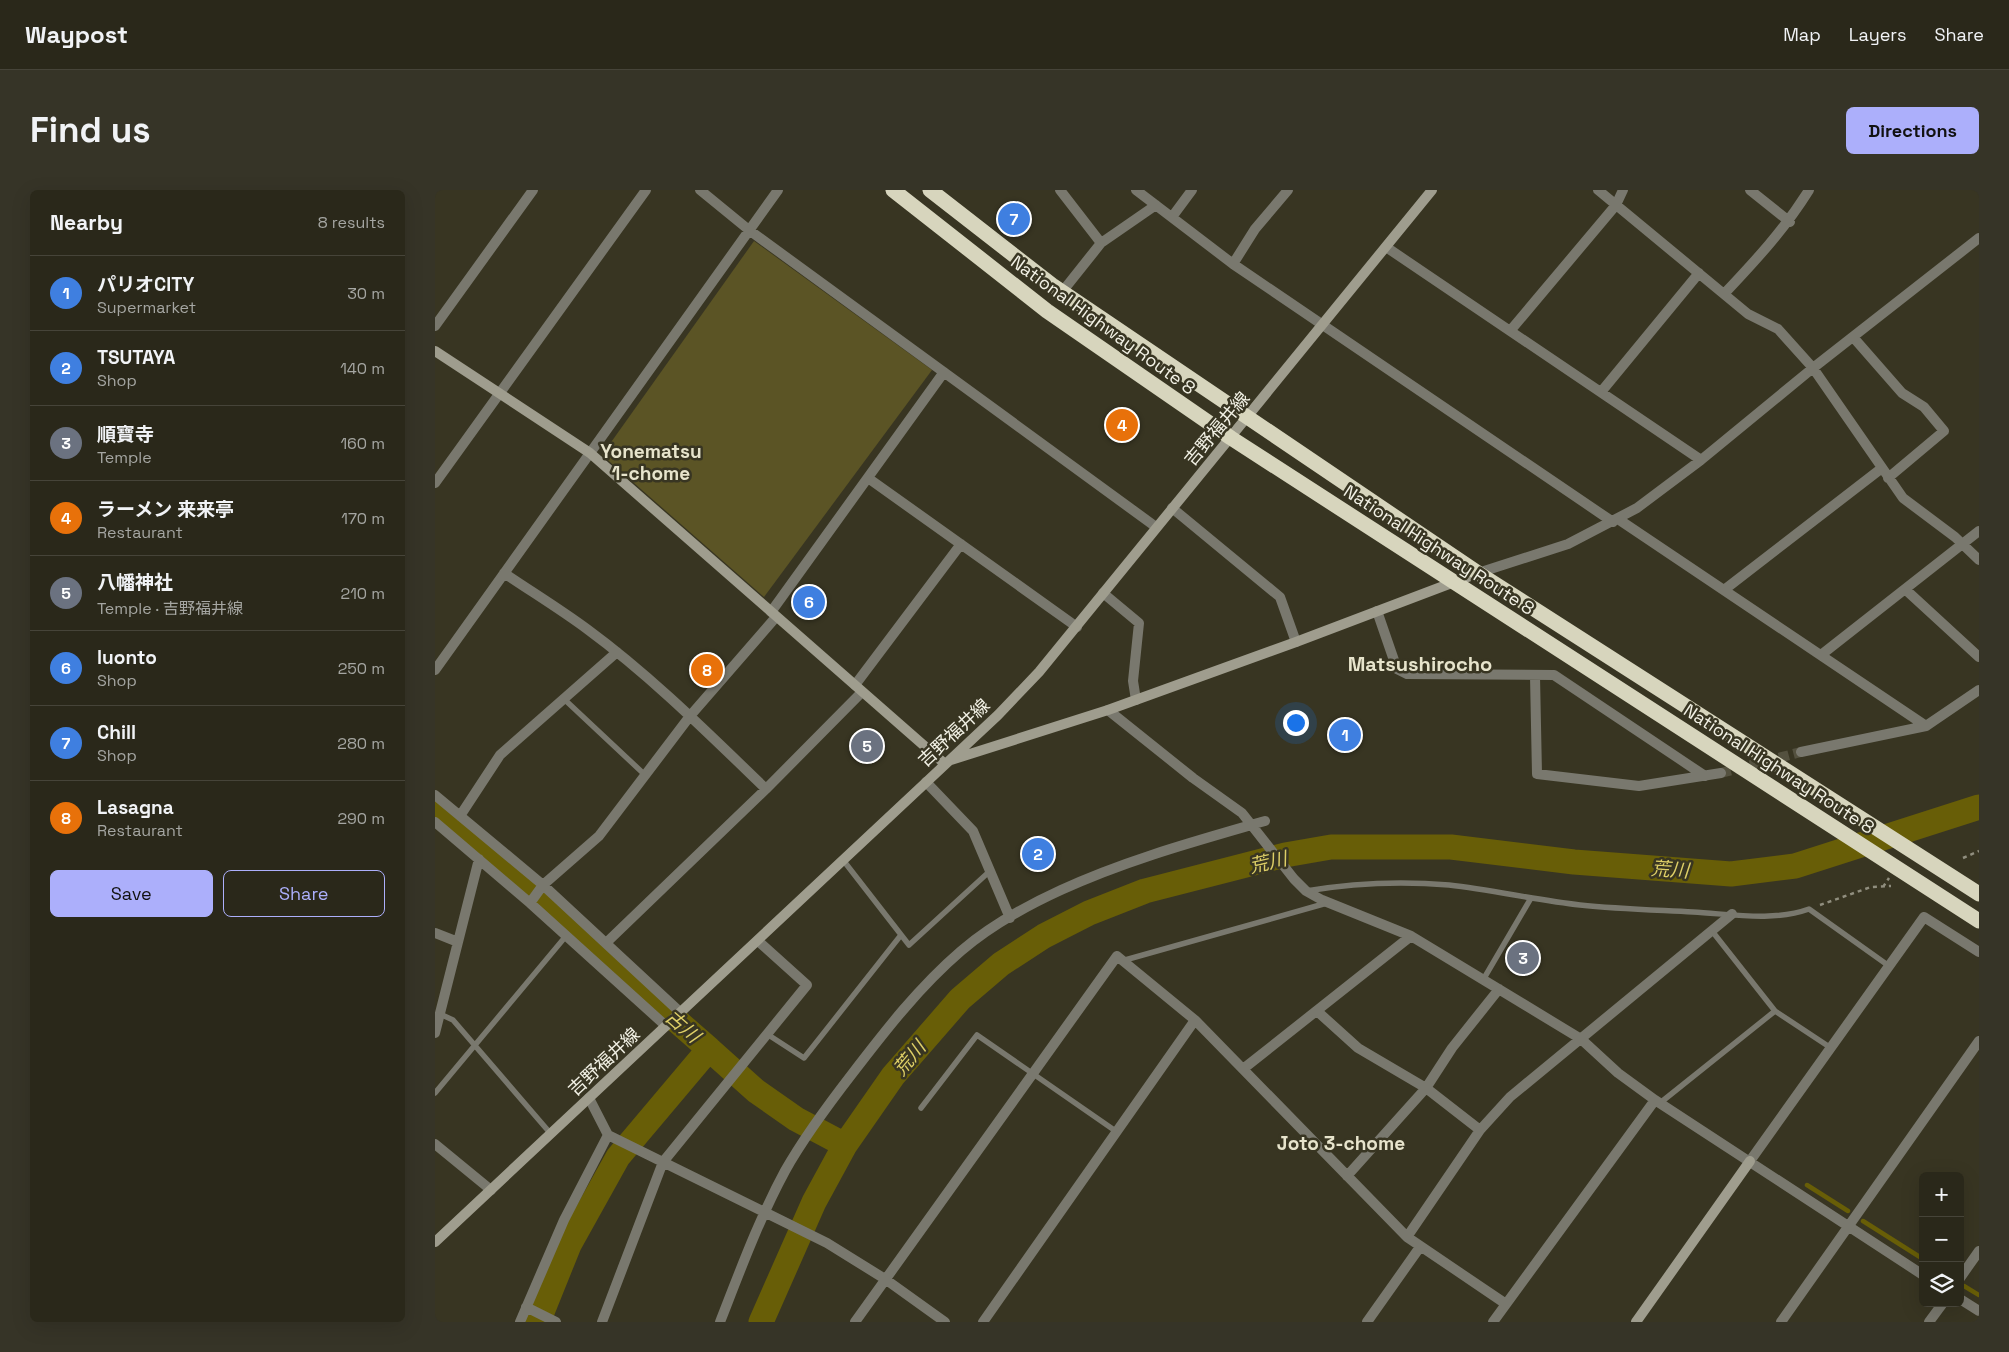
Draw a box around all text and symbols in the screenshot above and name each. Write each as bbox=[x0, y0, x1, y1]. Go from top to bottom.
text: Waypost bbox=[25, 19, 128, 50]
text: Map bbox=[1783, 23, 1821, 46]
text: Layers bbox=[1849, 23, 1906, 46]
text: Share bbox=[1934, 23, 1984, 46]
button: Directions bbox=[1846, 107, 1979, 154]
text: Find us bbox=[30, 108, 151, 152]
pin: 7 bbox=[998, 200, 1030, 238]
text: Nearby bbox=[50, 209, 123, 236]
text: 8 results bbox=[318, 212, 385, 233]
street label: National Highway Route 8 bbox=[1006, 250, 1200, 399]
text: パリオCITY bbox=[97, 272, 194, 297]
text: 1 bbox=[62, 283, 70, 304]
text: 30 m bbox=[347, 283, 385, 304]
text: Supermarket bbox=[97, 297, 196, 318]
text: TSUTAYA bbox=[97, 345, 175, 370]
text: 2 bbox=[61, 358, 71, 379]
text: 140 m bbox=[340, 358, 385, 379]
text: Shop bbox=[97, 370, 137, 391]
street label: 吉野福井線 bbox=[1179, 387, 1254, 471]
pin: 4 bbox=[1106, 406, 1138, 444]
text: 順寶寺 bbox=[97, 422, 154, 447]
text: 3 bbox=[61, 433, 71, 454]
text: 160 m bbox=[340, 433, 385, 454]
district label: Yonematsu 1-chome bbox=[600, 439, 702, 486]
text: Temple bbox=[97, 447, 152, 468]
street label: National Highway Route 8 bbox=[1340, 479, 1539, 620]
text: ラーメン 来来亭 bbox=[97, 497, 234, 522]
text: 4 bbox=[61, 508, 71, 529]
text: 170 m bbox=[341, 508, 385, 529]
text: Restaurant bbox=[97, 522, 183, 543]
text: 八幡神社 bbox=[97, 570, 173, 595]
text: 5 bbox=[61, 583, 71, 604]
text: 210 m bbox=[341, 583, 385, 604]
pin: 6 bbox=[793, 583, 825, 621]
text: Temple · 吉野福井線 bbox=[97, 598, 243, 619]
text: luonto bbox=[97, 645, 157, 670]
pin: 8 bbox=[691, 651, 723, 689]
district label: Matsushirocho bbox=[1348, 651, 1492, 677]
text: 6 bbox=[61, 658, 71, 679]
text: 250 m bbox=[338, 658, 385, 679]
text: Shop bbox=[97, 670, 137, 691]
street label: 吉野福井線 bbox=[913, 694, 994, 772]
street label: National Highway Route 8 bbox=[1680, 698, 1879, 839]
your location bbox=[1283, 710, 1309, 736]
pin: 1 bbox=[1329, 716, 1361, 754]
text: Chill bbox=[97, 720, 136, 745]
pin: 5 bbox=[851, 727, 883, 765]
text: 7 bbox=[62, 733, 70, 754]
text: 280 m bbox=[337, 733, 385, 754]
text: Shop bbox=[97, 745, 137, 766]
text: Lasagna bbox=[97, 795, 174, 820]
text: 8 bbox=[61, 808, 71, 829]
text: 290 m bbox=[337, 808, 385, 829]
text: Restaurant bbox=[97, 820, 183, 841]
pin: 2 bbox=[1022, 835, 1054, 873]
water label: 荒川 bbox=[1247, 846, 1291, 879]
water label: 荒川 bbox=[1650, 856, 1692, 883]
button: Save bbox=[50, 870, 213, 917]
button: Share bbox=[223, 870, 385, 917]
pin: 3 bbox=[1507, 939, 1539, 977]
water label: 古川 bbox=[660, 1004, 707, 1050]
street label: 吉野福井線 bbox=[563, 1023, 644, 1101]
water label: 荒川 bbox=[888, 1034, 932, 1081]
district label: Joto 3-chome bbox=[1277, 1131, 1405, 1156]
map controls bbox=[1919, 1172, 1964, 1307]
button: + bbox=[1919, 1172, 1964, 1217]
button: − bbox=[1919, 1217, 1964, 1262]
button: layers bbox=[1919, 1262, 1964, 1307]

